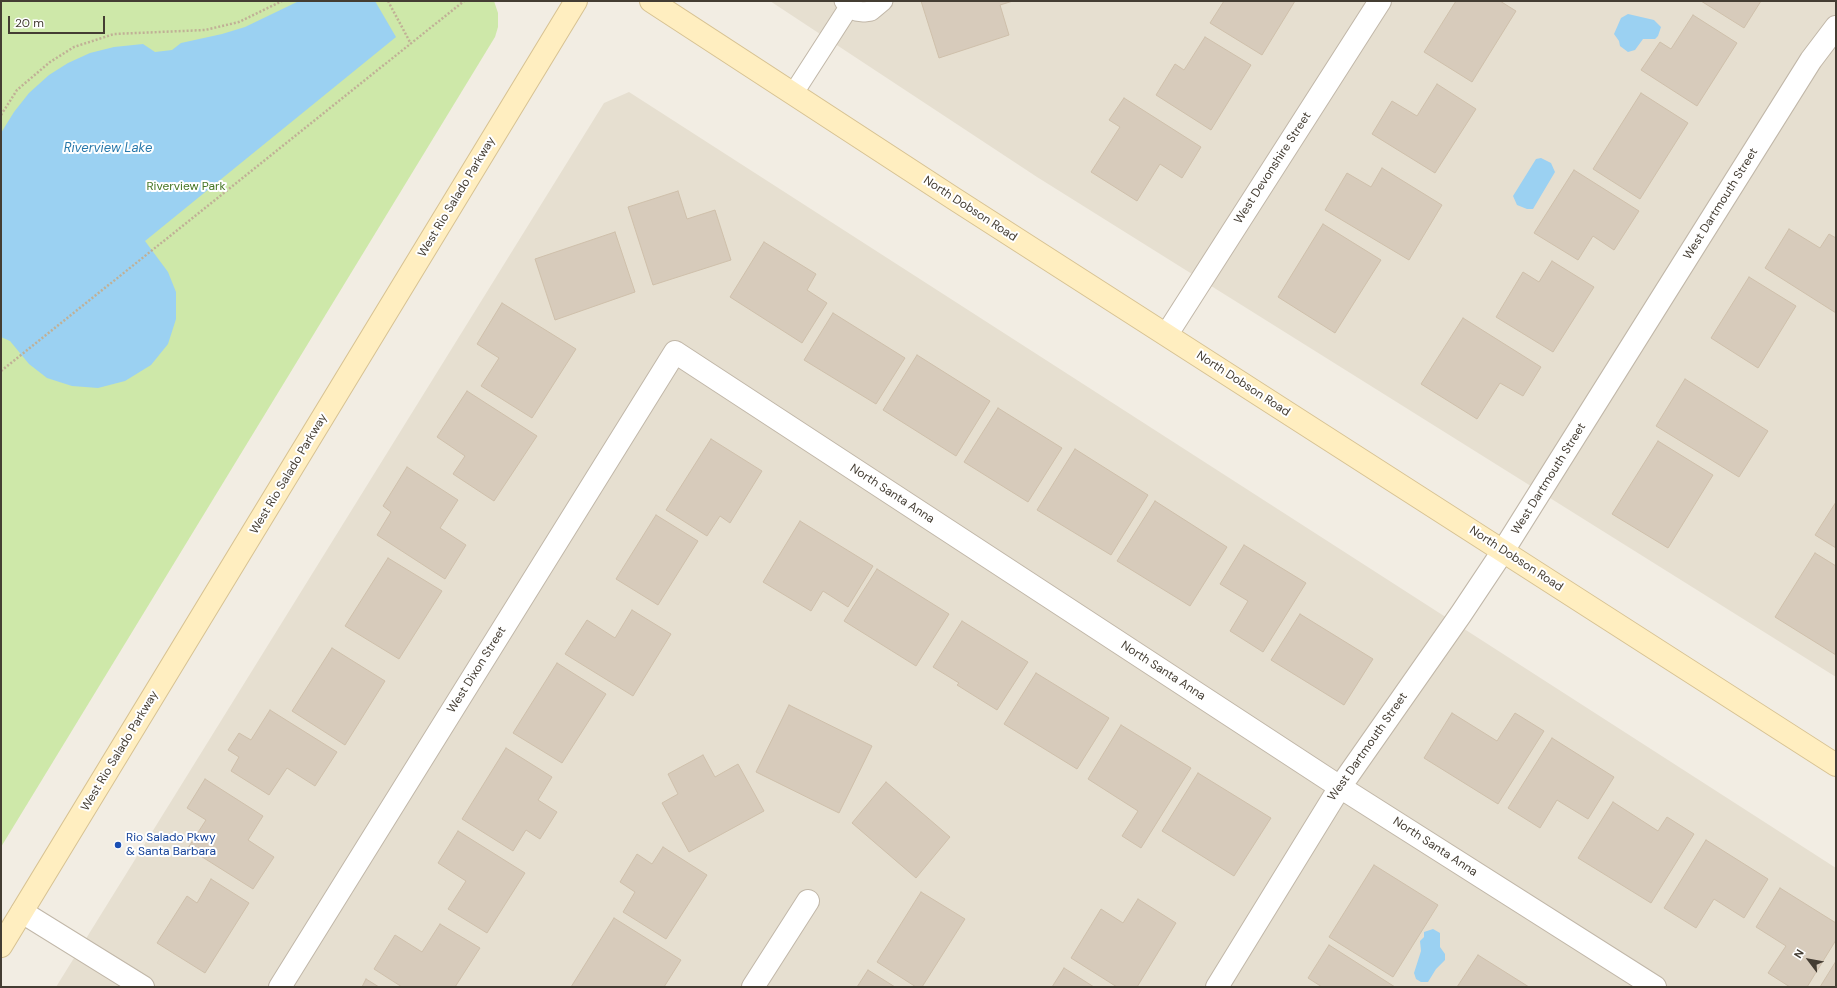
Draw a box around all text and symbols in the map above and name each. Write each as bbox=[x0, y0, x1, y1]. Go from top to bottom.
scale bar bbox=[10, 8, 107, 34]
text: 20 m bbox=[15, 15, 44, 31]
street label: West Devonshire Street bbox=[1231, 109, 1315, 227]
street label: West Rio Salado Parkway bbox=[415, 134, 499, 260]
water label: Riverview Lake bbox=[64, 141, 152, 157]
street label: West Dartmouth Street bbox=[1681, 146, 1761, 262]
street label: North Dobson Road bbox=[921, 173, 1019, 245]
park label: Riverview Park bbox=[146, 180, 226, 194]
street label: North Dobson Road bbox=[1194, 348, 1292, 420]
street label: West Rio Salado Parkway bbox=[247, 411, 331, 537]
street label: West Dartmouth Street bbox=[1509, 421, 1589, 537]
street label: North Santa Anna bbox=[847, 461, 937, 527]
street label: North Dobson Road bbox=[1467, 523, 1565, 595]
street label: West Dixon Street bbox=[445, 624, 509, 716]
street label: North Santa Anna bbox=[1118, 638, 1208, 704]
street label: West Rio Salado Parkway bbox=[78, 688, 162, 814]
street label: West Dartmouth Street bbox=[1325, 690, 1411, 804]
street label: North Santa Anna bbox=[1390, 814, 1480, 880]
place label: Rio Salado Pkwy & Santa Barbara bbox=[126, 831, 216, 859]
marker: Rio Salado Pkwy & Santa Barbara bbox=[113, 840, 123, 850]
north arrow bbox=[1789, 940, 1829, 980]
text: N bbox=[1791, 947, 1807, 961]

